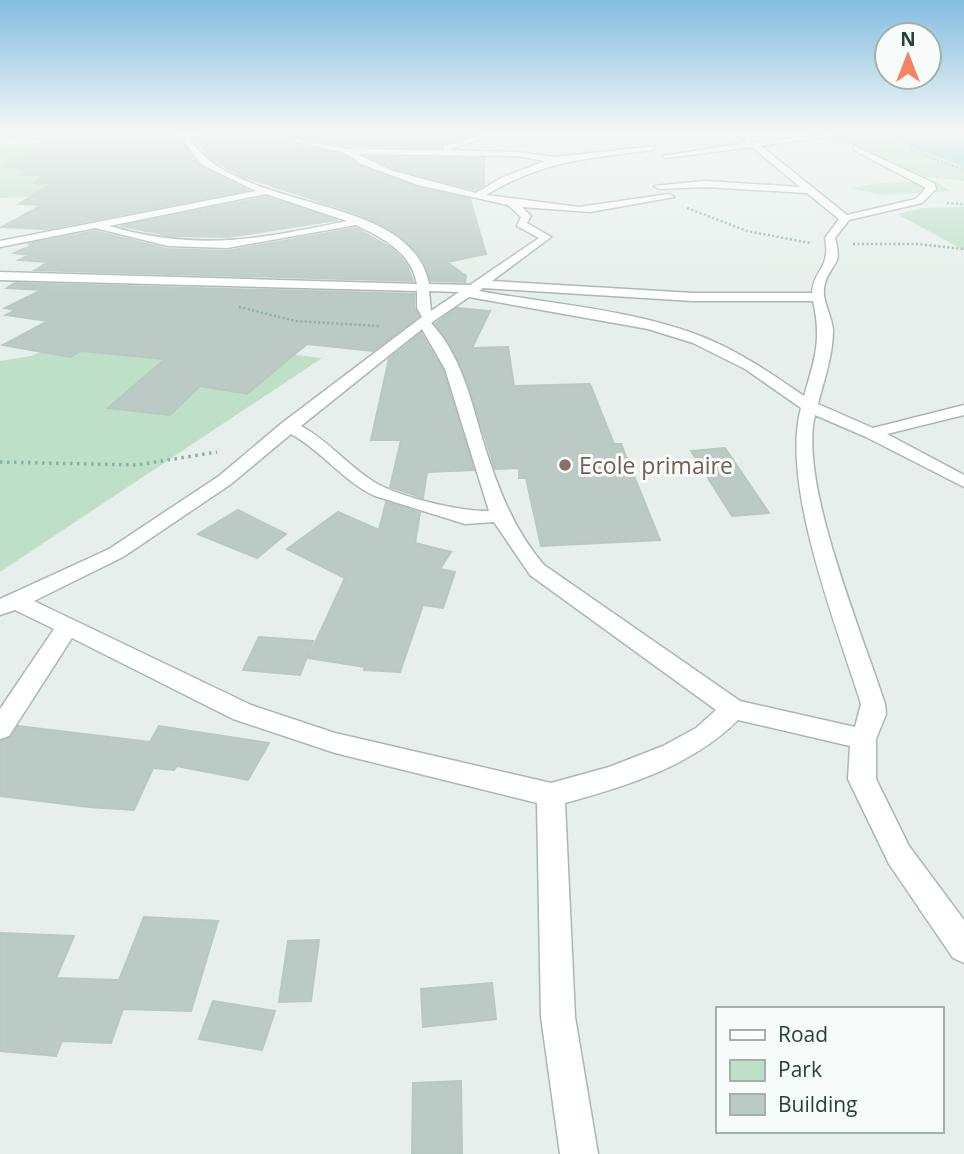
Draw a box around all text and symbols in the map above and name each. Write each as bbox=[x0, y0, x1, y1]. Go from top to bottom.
north arrow bbox=[873, 21, 943, 91]
text: N bbox=[900, 26, 916, 52]
place label: Ecole primaire bbox=[579, 449, 733, 481]
marker: Ecole primaire bbox=[557, 457, 573, 473]
legend bbox=[716, 1007, 943, 1133]
text: Road bbox=[778, 1020, 828, 1048]
text: Park bbox=[778, 1055, 822, 1083]
text: Building bbox=[778, 1090, 857, 1118]

